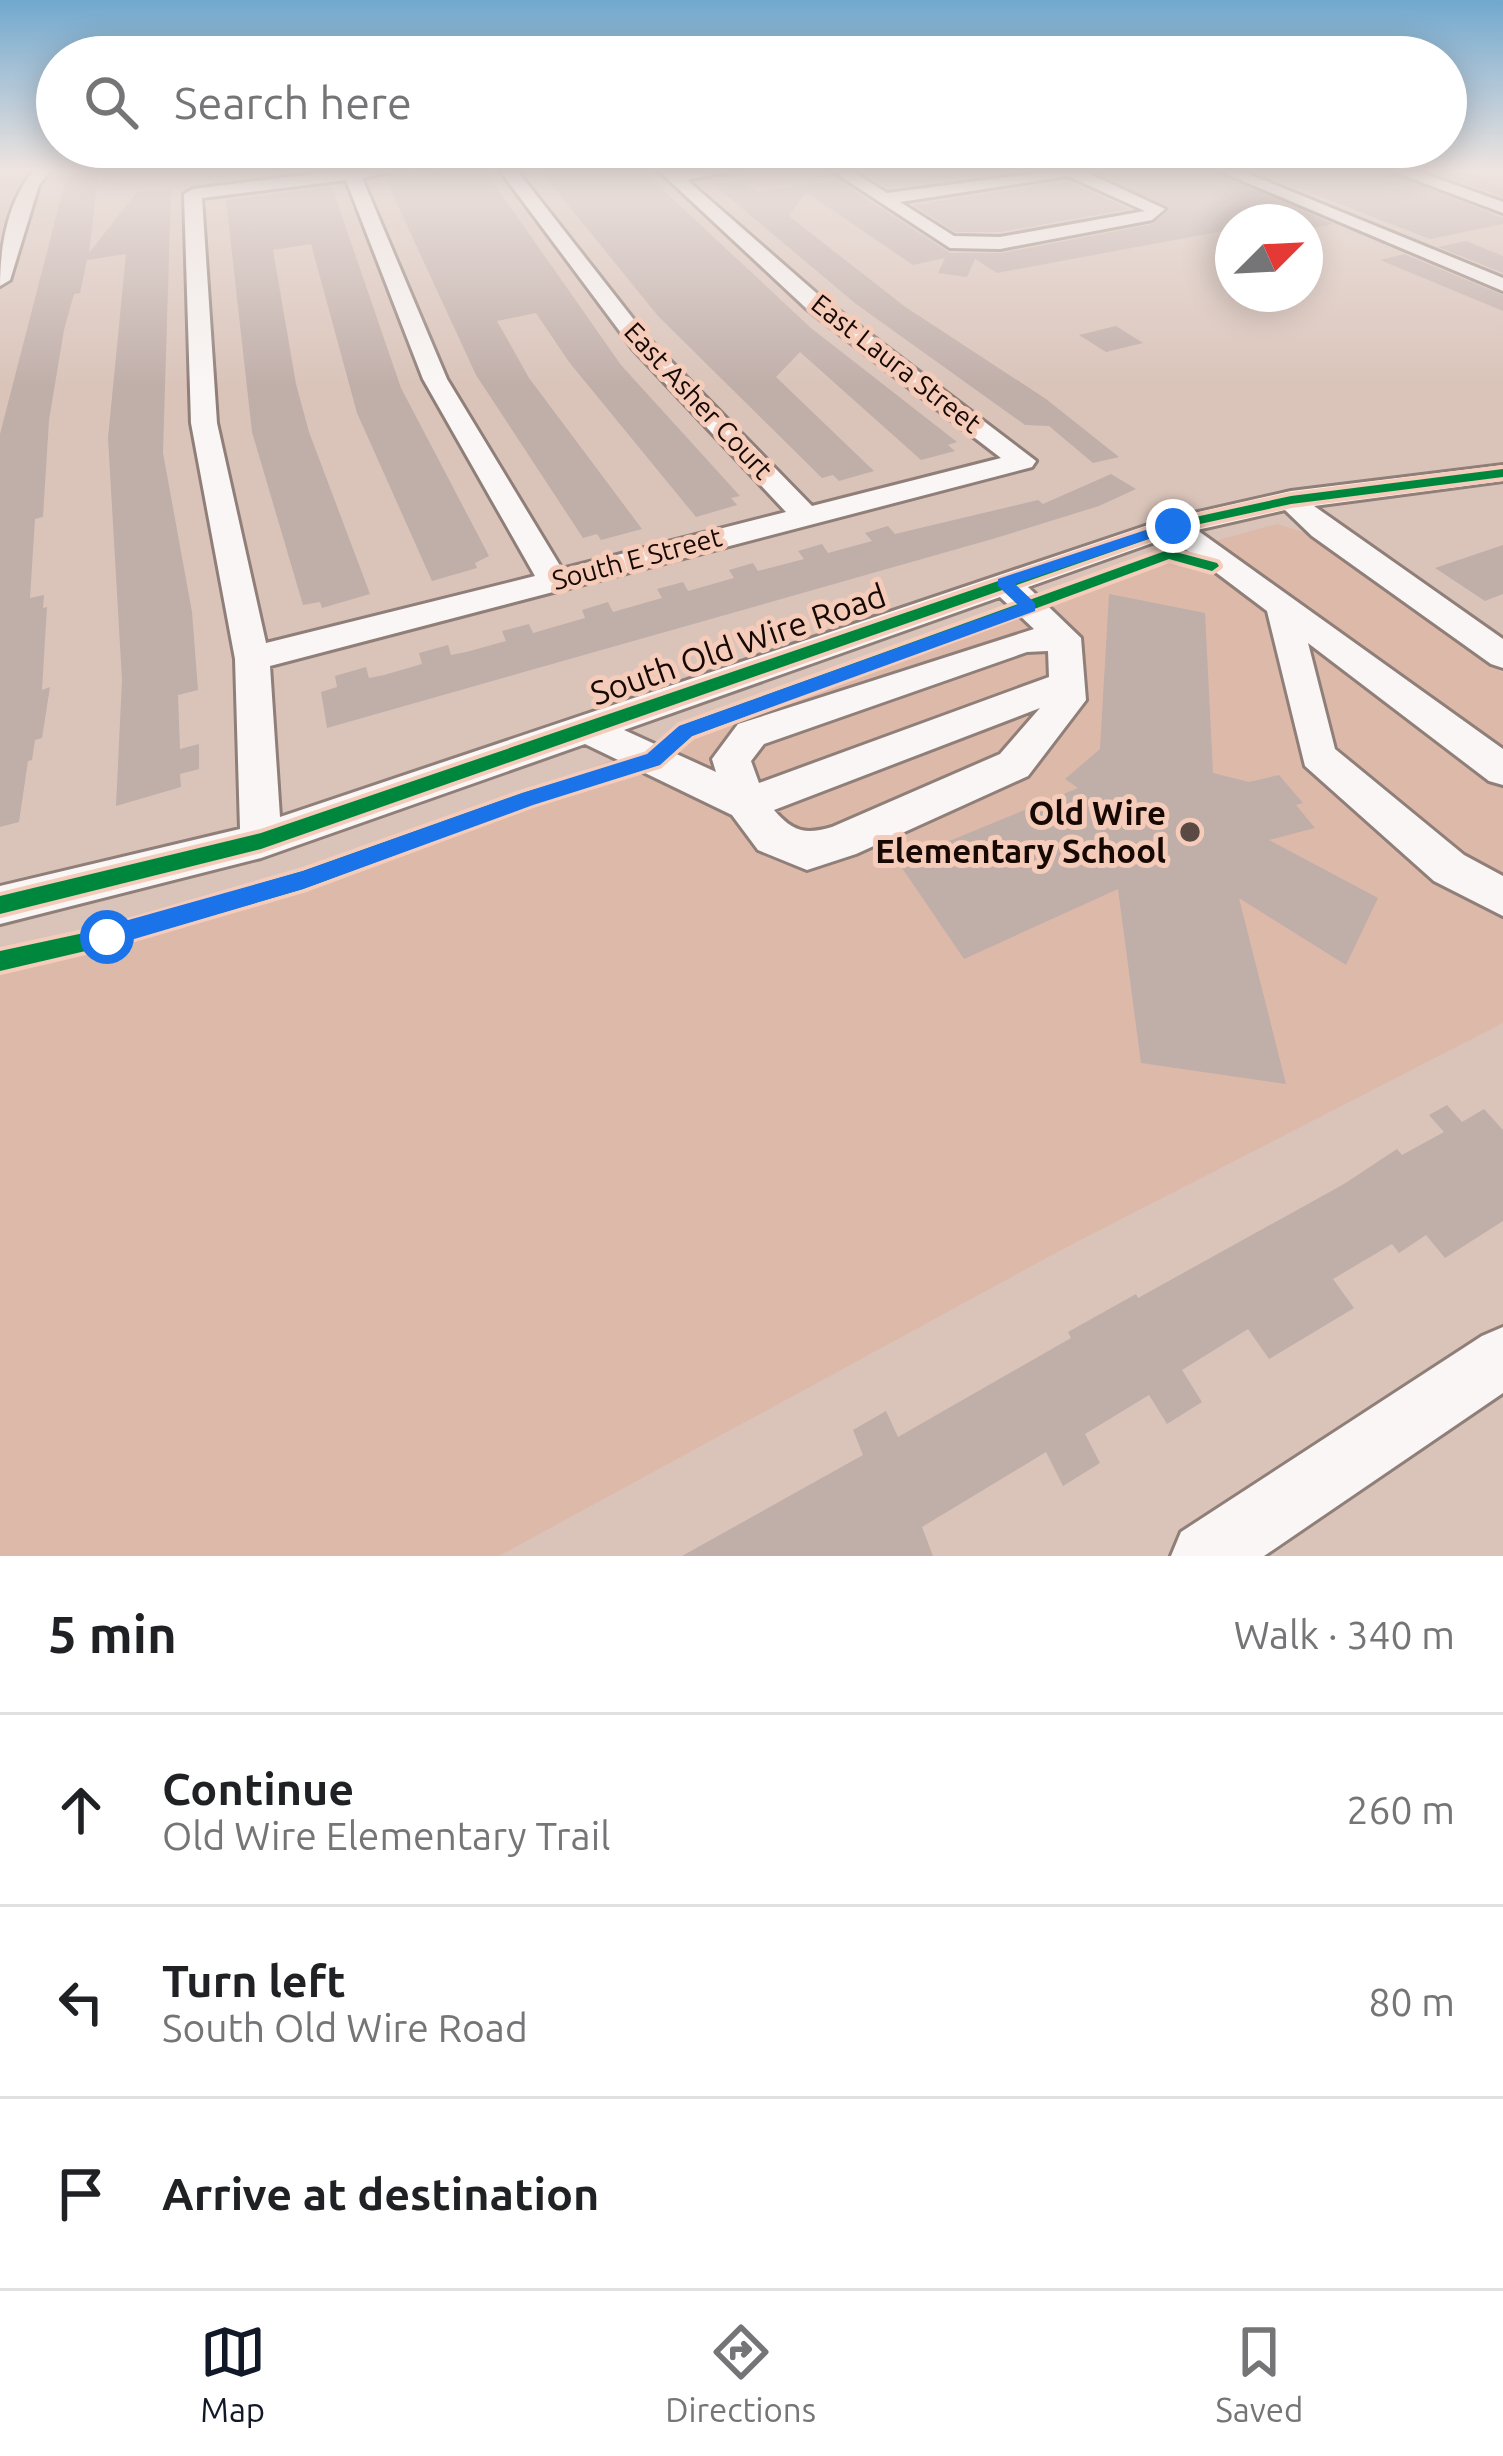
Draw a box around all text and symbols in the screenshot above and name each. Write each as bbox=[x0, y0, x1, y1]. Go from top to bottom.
search box bbox=[36, 36, 1467, 168]
icon: search bbox=[78, 69, 144, 135]
text: Search here bbox=[174, 77, 412, 128]
north arrow bbox=[1215, 204, 1323, 312]
street label: East Laura Street bbox=[806, 288, 987, 439]
street label: East Asher Court bbox=[619, 316, 779, 485]
route end bbox=[1146, 499, 1200, 553]
street label: South E Street bbox=[549, 521, 725, 595]
street label: South Old Wire Road bbox=[586, 576, 890, 711]
place label: Old Wire Elementary School bbox=[875, 794, 1166, 869]
marker: Old Wire Elementary School bbox=[1177, 819, 1203, 845]
route start bbox=[80, 910, 134, 964]
text: 5 min bbox=[48, 1605, 177, 1663]
text: Walk · 340 m bbox=[1234, 1613, 1455, 1656]
text: Continue bbox=[162, 1763, 354, 1814]
icon: ahead bbox=[48, 1777, 114, 1843]
text: 260 m bbox=[1346, 1788, 1455, 1831]
text: Old Wire Elementary Trail bbox=[162, 1814, 610, 1857]
text: Turn left bbox=[162, 1955, 346, 2006]
icon: left bbox=[48, 1969, 114, 2035]
text: 80 m bbox=[1368, 1980, 1455, 2023]
text: South Old Wire Road bbox=[162, 2006, 528, 2049]
icon: arrive bbox=[48, 2161, 114, 2227]
text: Arrive at destination bbox=[162, 2168, 599, 2219]
tab: Map bbox=[200, 2319, 266, 2428]
tab: Directions bbox=[665, 2319, 816, 2428]
tab: Saved bbox=[1215, 2319, 1303, 2428]

